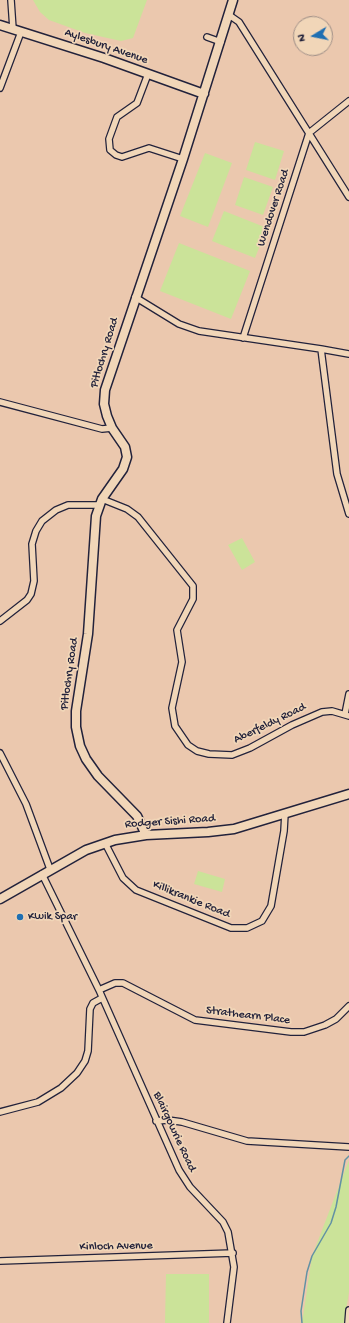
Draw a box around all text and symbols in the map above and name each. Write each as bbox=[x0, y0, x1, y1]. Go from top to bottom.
north arrow bbox=[293, 16, 333, 56]
street label: Aylesbury Avenue bbox=[62, 26, 150, 68]
text: N bbox=[296, 33, 309, 42]
street label: Wendover Road bbox=[255, 168, 293, 248]
street label: Pitlochry Road bbox=[87, 316, 123, 390]
street label: Pitlochry Road bbox=[58, 637, 82, 711]
street label: Aberfeldy Road bbox=[232, 700, 308, 748]
street label: Rodger Sishi Road bbox=[124, 812, 216, 832]
street label: Killikrankie Road bbox=[150, 878, 232, 922]
place label: Kwik Spar bbox=[28, 910, 77, 924]
marker: Kwik Spar bbox=[15, 912, 25, 922]
street label: Strathearn Place bbox=[205, 1004, 291, 1028]
street label: Blairgowrie Road bbox=[149, 1090, 199, 1174]
street label: Kinloch Avenue bbox=[79, 1239, 153, 1255]

